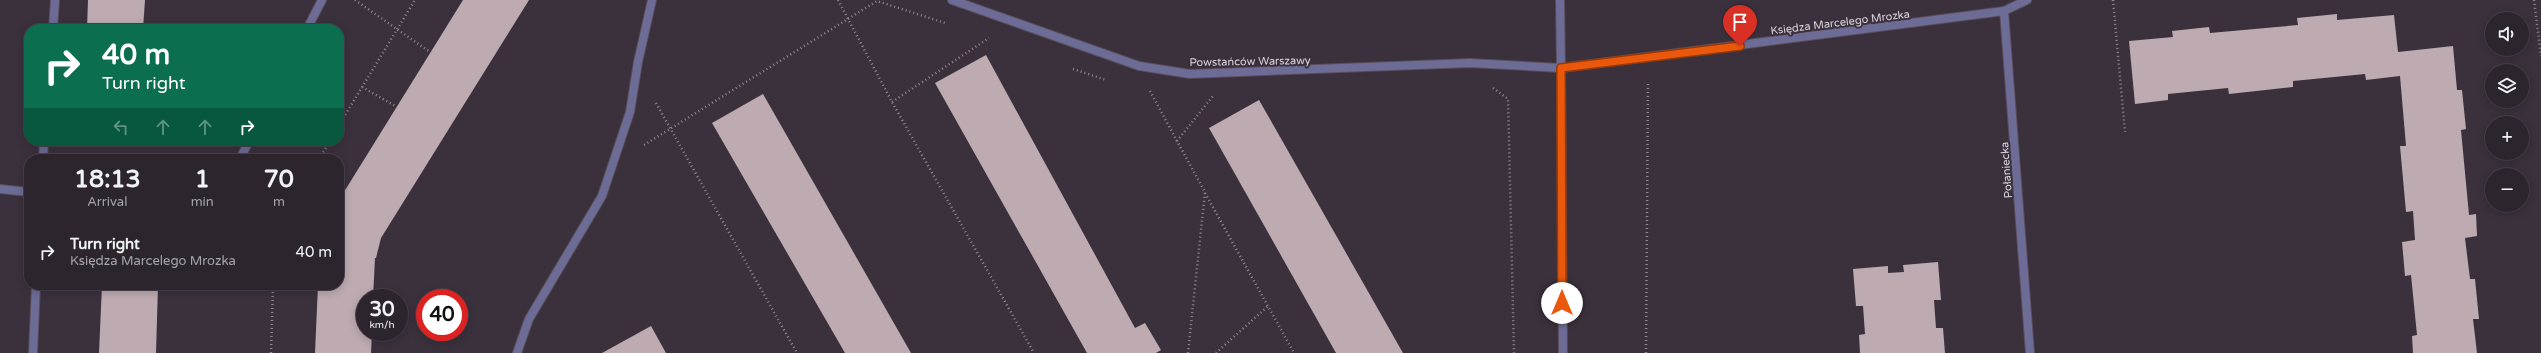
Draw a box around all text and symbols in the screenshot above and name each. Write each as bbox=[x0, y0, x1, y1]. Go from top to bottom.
pin bbox=[1723, 5, 1757, 46]
street label: Księdza Marcelego Mrozka bbox=[1770, 7, 1910, 37]
icon: arrive bbox=[1729, 11, 1751, 33]
map controls bbox=[2485, 12, 2529, 212]
button: sound bbox=[2485, 12, 2529, 56]
text: 40 m bbox=[102, 38, 170, 72]
icon: right bbox=[36, 40, 88, 92]
street label: Powstańców Warszawy bbox=[1189, 54, 1311, 69]
button: layers bbox=[2485, 64, 2529, 108]
text: Turn right bbox=[102, 72, 186, 94]
icon: left bbox=[110, 116, 132, 138]
icon: ahead bbox=[152, 116, 174, 138]
icon: ahead bbox=[194, 116, 216, 138]
icon: right bbox=[236, 116, 258, 138]
button: + bbox=[2485, 116, 2529, 160]
street label: Połaniecka bbox=[1998, 141, 2015, 199]
text: 18:13 bbox=[74, 165, 141, 194]
text: 1 bbox=[195, 165, 210, 194]
text: 70 bbox=[264, 165, 294, 194]
button: − bbox=[2485, 168, 2529, 212]
text: Arrival bbox=[87, 194, 127, 210]
text: min bbox=[191, 194, 214, 210]
text: m bbox=[273, 194, 285, 210]
text: Turn right bbox=[70, 235, 140, 253]
icon: right bbox=[36, 241, 58, 263]
text: 40 m bbox=[295, 243, 332, 261]
text: Księdza Marcelego Mrozka bbox=[70, 253, 236, 269]
position arrow bbox=[1541, 282, 1583, 324]
speed limit sign: 40 bbox=[416, 289, 468, 341]
text: 30 bbox=[369, 298, 395, 322]
text: km/h bbox=[369, 319, 395, 331]

